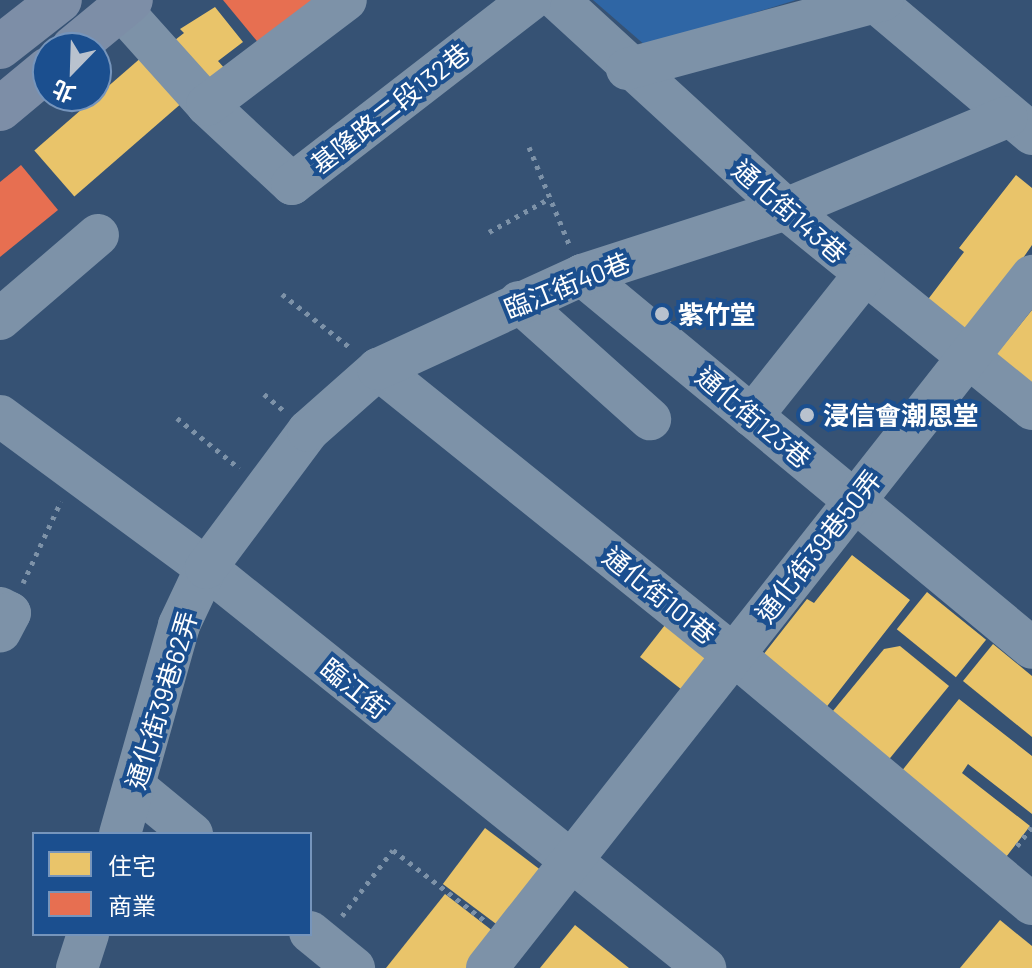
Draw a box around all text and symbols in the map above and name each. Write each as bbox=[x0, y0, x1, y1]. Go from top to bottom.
north arrow bbox=[32, 32, 112, 112]
street label: 基隆路二段132巷 bbox=[305, 36, 475, 180]
text: 北 bbox=[48, 76, 79, 109]
street label: 通化街143巷 bbox=[727, 153, 853, 269]
street label: 臨江街40巷 bbox=[499, 246, 635, 324]
place label: 紫竹堂 bbox=[678, 298, 756, 330]
marker: 紫竹堂 bbox=[653, 305, 671, 323]
street label: 通化街123巷 bbox=[690, 360, 818, 474]
place label: 浸信會潮恩堂 bbox=[823, 399, 979, 431]
marker: 浸信會潮恩堂 bbox=[798, 406, 816, 424]
street label: 通化街39巷50弄 bbox=[749, 464, 887, 628]
street label: 通化街101巷 bbox=[597, 540, 723, 650]
street label: 通化街39巷62弄 bbox=[119, 607, 203, 793]
street label: 臨江街 bbox=[315, 651, 395, 725]
legend bbox=[32, 832, 312, 936]
text: 住宅 bbox=[108, 851, 156, 880]
text: 商業 bbox=[108, 891, 156, 920]

